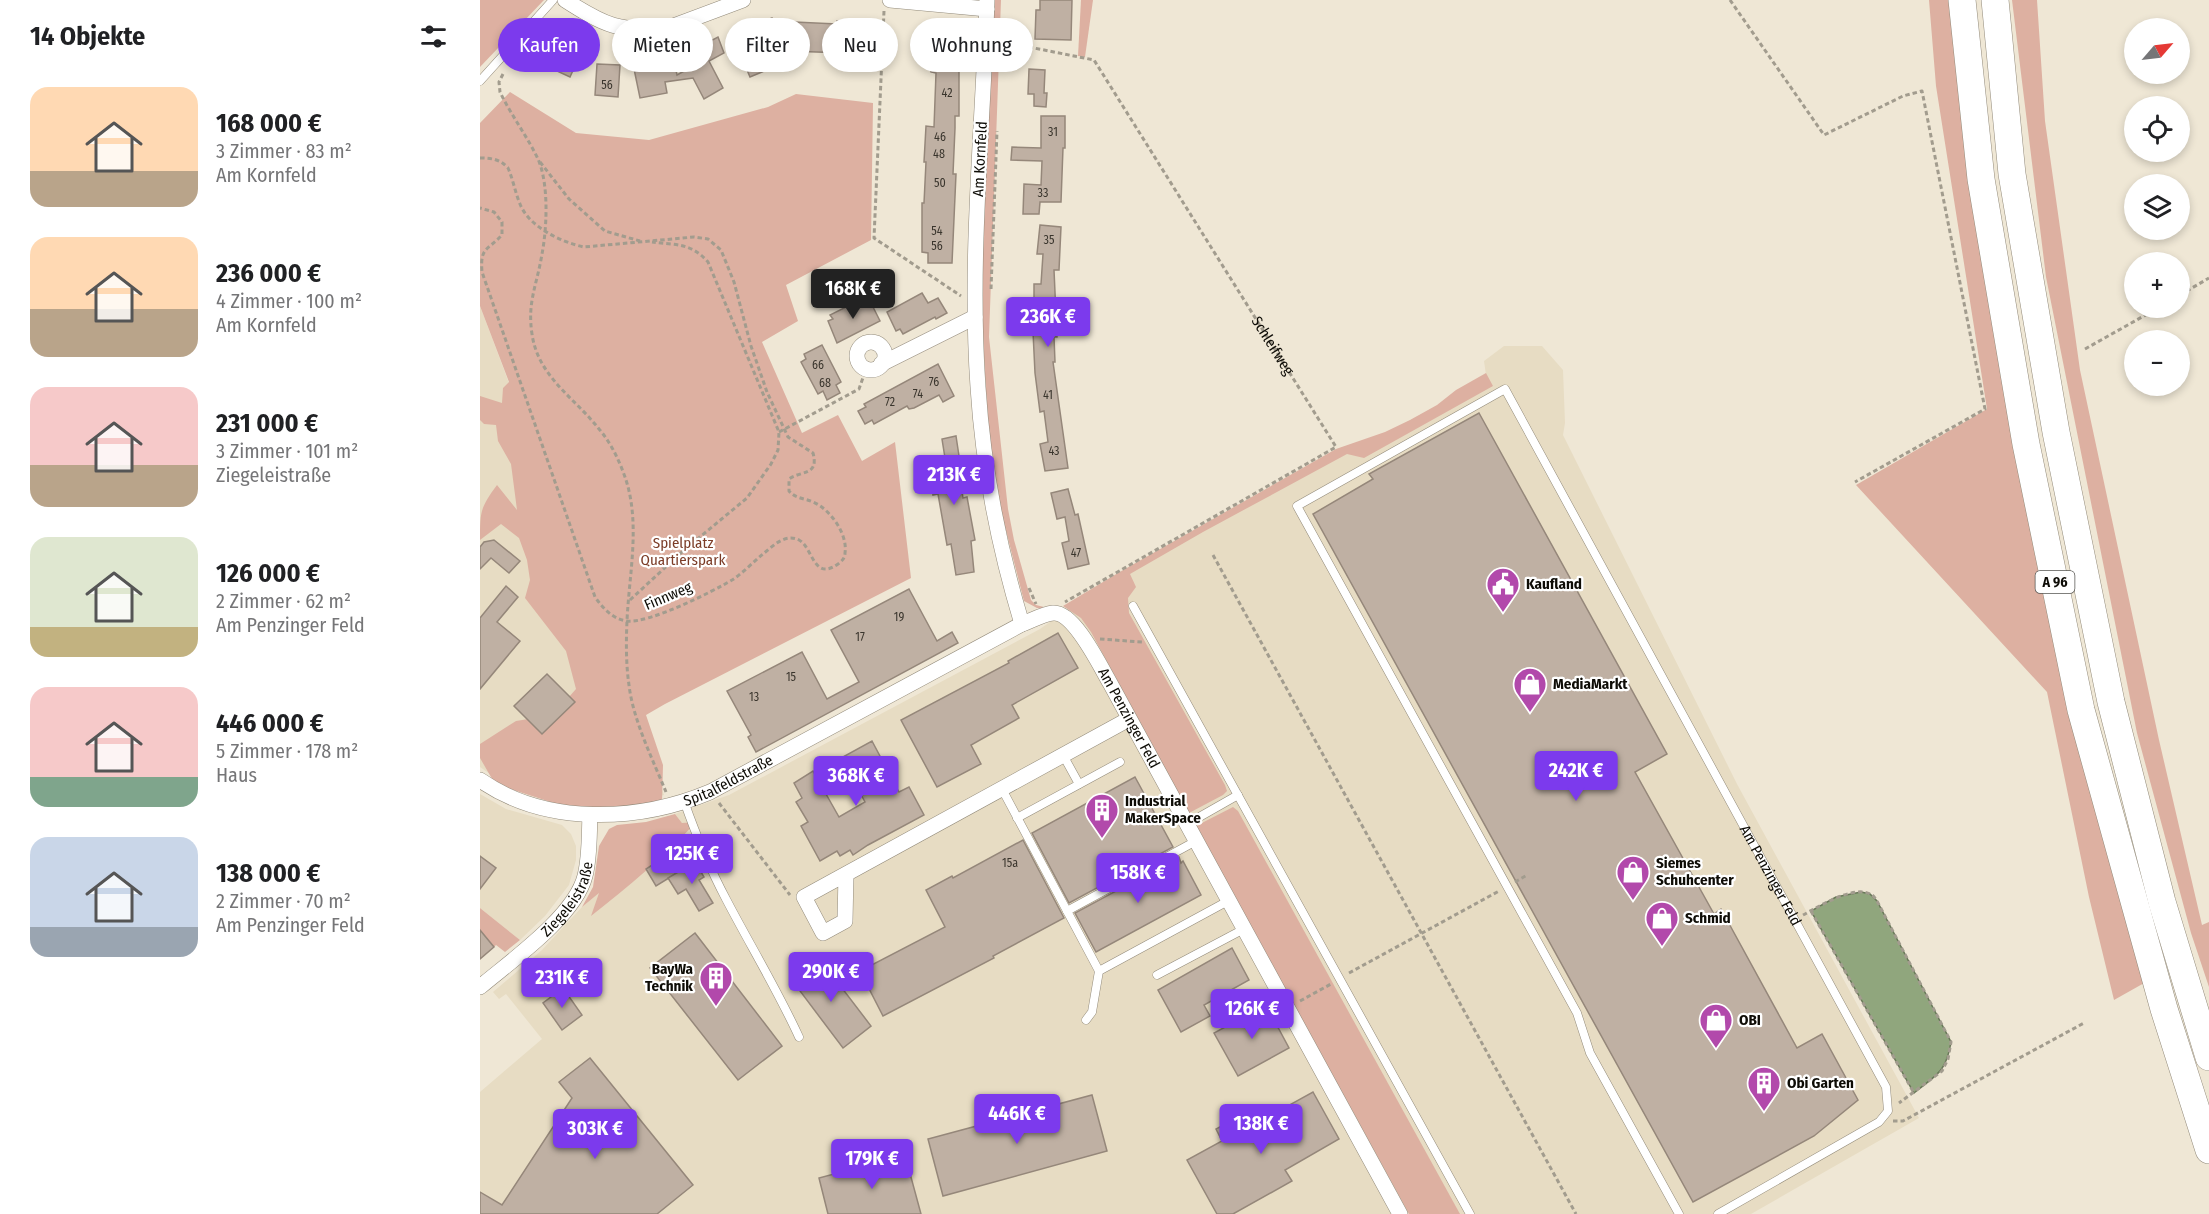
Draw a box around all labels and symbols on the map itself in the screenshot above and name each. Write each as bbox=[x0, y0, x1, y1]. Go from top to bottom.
north arrow bbox=[2124, 18, 2190, 84]
house number: 56 bbox=[601, 78, 613, 92]
house number: 42 bbox=[942, 86, 952, 100]
street label: Am Kornfeld bbox=[969, 121, 991, 197]
house number: 31 bbox=[1048, 125, 1058, 139]
house number: 46 bbox=[934, 130, 946, 144]
house number: 48 bbox=[933, 147, 945, 161]
house number: 50 bbox=[934, 176, 946, 190]
house number: 33 bbox=[1038, 186, 1048, 200]
house number: 54 bbox=[931, 224, 943, 238]
house number: 35 bbox=[1044, 233, 1055, 247]
house number: 56 bbox=[931, 239, 943, 253]
pin: 168K € bbox=[804, 269, 902, 320]
pin: 236K € bbox=[999, 297, 1097, 348]
street label: Schleifweg bbox=[1248, 313, 1298, 378]
house number: 66 bbox=[812, 358, 824, 372]
house number: 76 bbox=[929, 375, 939, 389]
house number: 68 bbox=[819, 376, 831, 390]
house number: 74 bbox=[913, 387, 923, 401]
house number: 41 bbox=[1043, 388, 1053, 402]
house number: 72 bbox=[885, 395, 895, 409]
house number: 43 bbox=[1048, 444, 1060, 458]
pin: 213K € bbox=[905, 455, 1003, 506]
park label: Spielplatz Quartierspark bbox=[641, 534, 725, 569]
house number: 47 bbox=[1071, 546, 1081, 560]
public building icon: Kaufland bbox=[1485, 566, 1521, 613]
road number: A 96 bbox=[2036, 571, 2074, 593]
place label: Kaufland bbox=[1526, 575, 1582, 593]
street label: Finnweg bbox=[641, 578, 695, 614]
house number: 19 bbox=[894, 610, 904, 624]
house number: 17 bbox=[855, 630, 865, 644]
street label: Am Penzinger Feld bbox=[1094, 665, 1164, 771]
shop icon: MediaMarkt bbox=[1512, 666, 1548, 713]
house number: 15 bbox=[786, 670, 797, 684]
place label: MediaMarkt bbox=[1553, 675, 1628, 693]
house number: 13 bbox=[749, 690, 759, 704]
street label: Spitalfeldstraße bbox=[681, 751, 776, 810]
pin: 242K € bbox=[1527, 751, 1625, 802]
pin: 368K € bbox=[807, 756, 905, 807]
building icon: Industrial MakerSpace bbox=[1084, 792, 1120, 839]
place label: Industrial MakerSpace bbox=[1125, 792, 1201, 827]
street label: Am Penzinger Feld bbox=[1736, 822, 1805, 929]
pin: 125K € bbox=[643, 834, 741, 885]
pin: 158K € bbox=[1089, 853, 1187, 904]
shop icon: Siemes Schuhcenter bbox=[1615, 854, 1651, 901]
place label: Siemes Schuhcenter bbox=[1656, 854, 1734, 889]
house number: 15a bbox=[1002, 856, 1018, 870]
street label: Ziegeleistraße bbox=[537, 860, 597, 940]
shop icon: Schmid bbox=[1644, 900, 1680, 947]
place label: Schmid bbox=[1685, 909, 1731, 927]
pin: 290K € bbox=[782, 952, 880, 1003]
pin: 231K € bbox=[513, 958, 611, 1009]
place label: BayWa Technik bbox=[645, 960, 694, 995]
building icon: BayWa Technik bbox=[698, 960, 734, 1007]
pin: 126K € bbox=[1203, 989, 1301, 1040]
shop icon: OBI bbox=[1698, 1002, 1734, 1049]
place label: OBI bbox=[1739, 1011, 1761, 1029]
building icon: Obi Garten bbox=[1746, 1065, 1782, 1112]
place label: Obi Garten bbox=[1787, 1074, 1854, 1092]
pin: 446K € bbox=[968, 1094, 1066, 1145]
pin: 138K € bbox=[1212, 1104, 1310, 1155]
pin: 303K € bbox=[546, 1109, 644, 1160]
pin: 179K € bbox=[823, 1139, 921, 1190]

